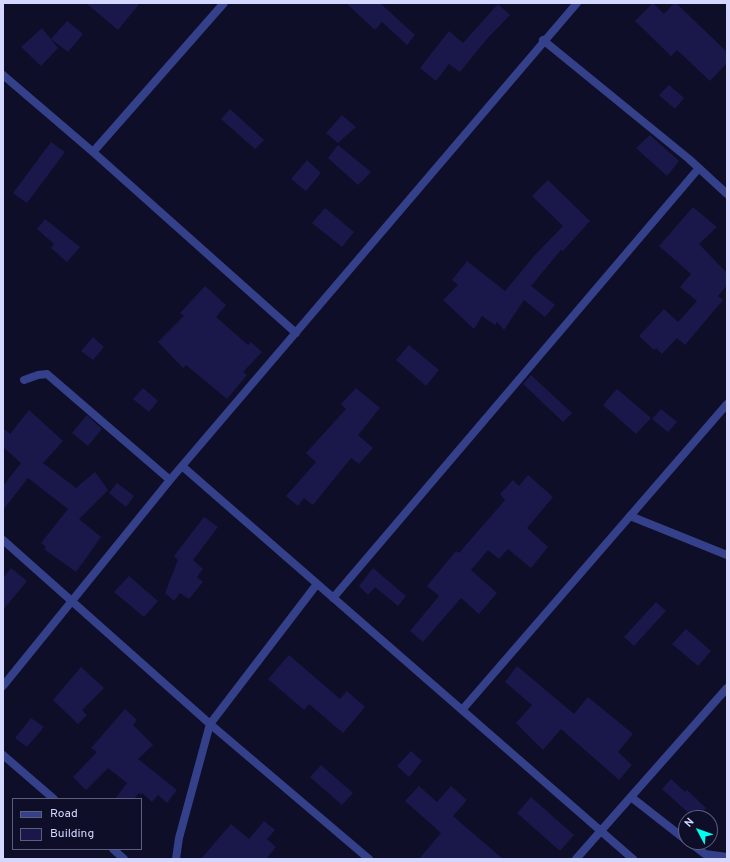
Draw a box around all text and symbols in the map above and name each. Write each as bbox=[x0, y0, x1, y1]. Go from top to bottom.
legend bbox=[12, 798, 142, 850]
text: Road bbox=[50, 806, 78, 822]
north arrow bbox=[678, 810, 718, 850]
text: N bbox=[682, 815, 698, 830]
text: Building bbox=[50, 826, 94, 842]

